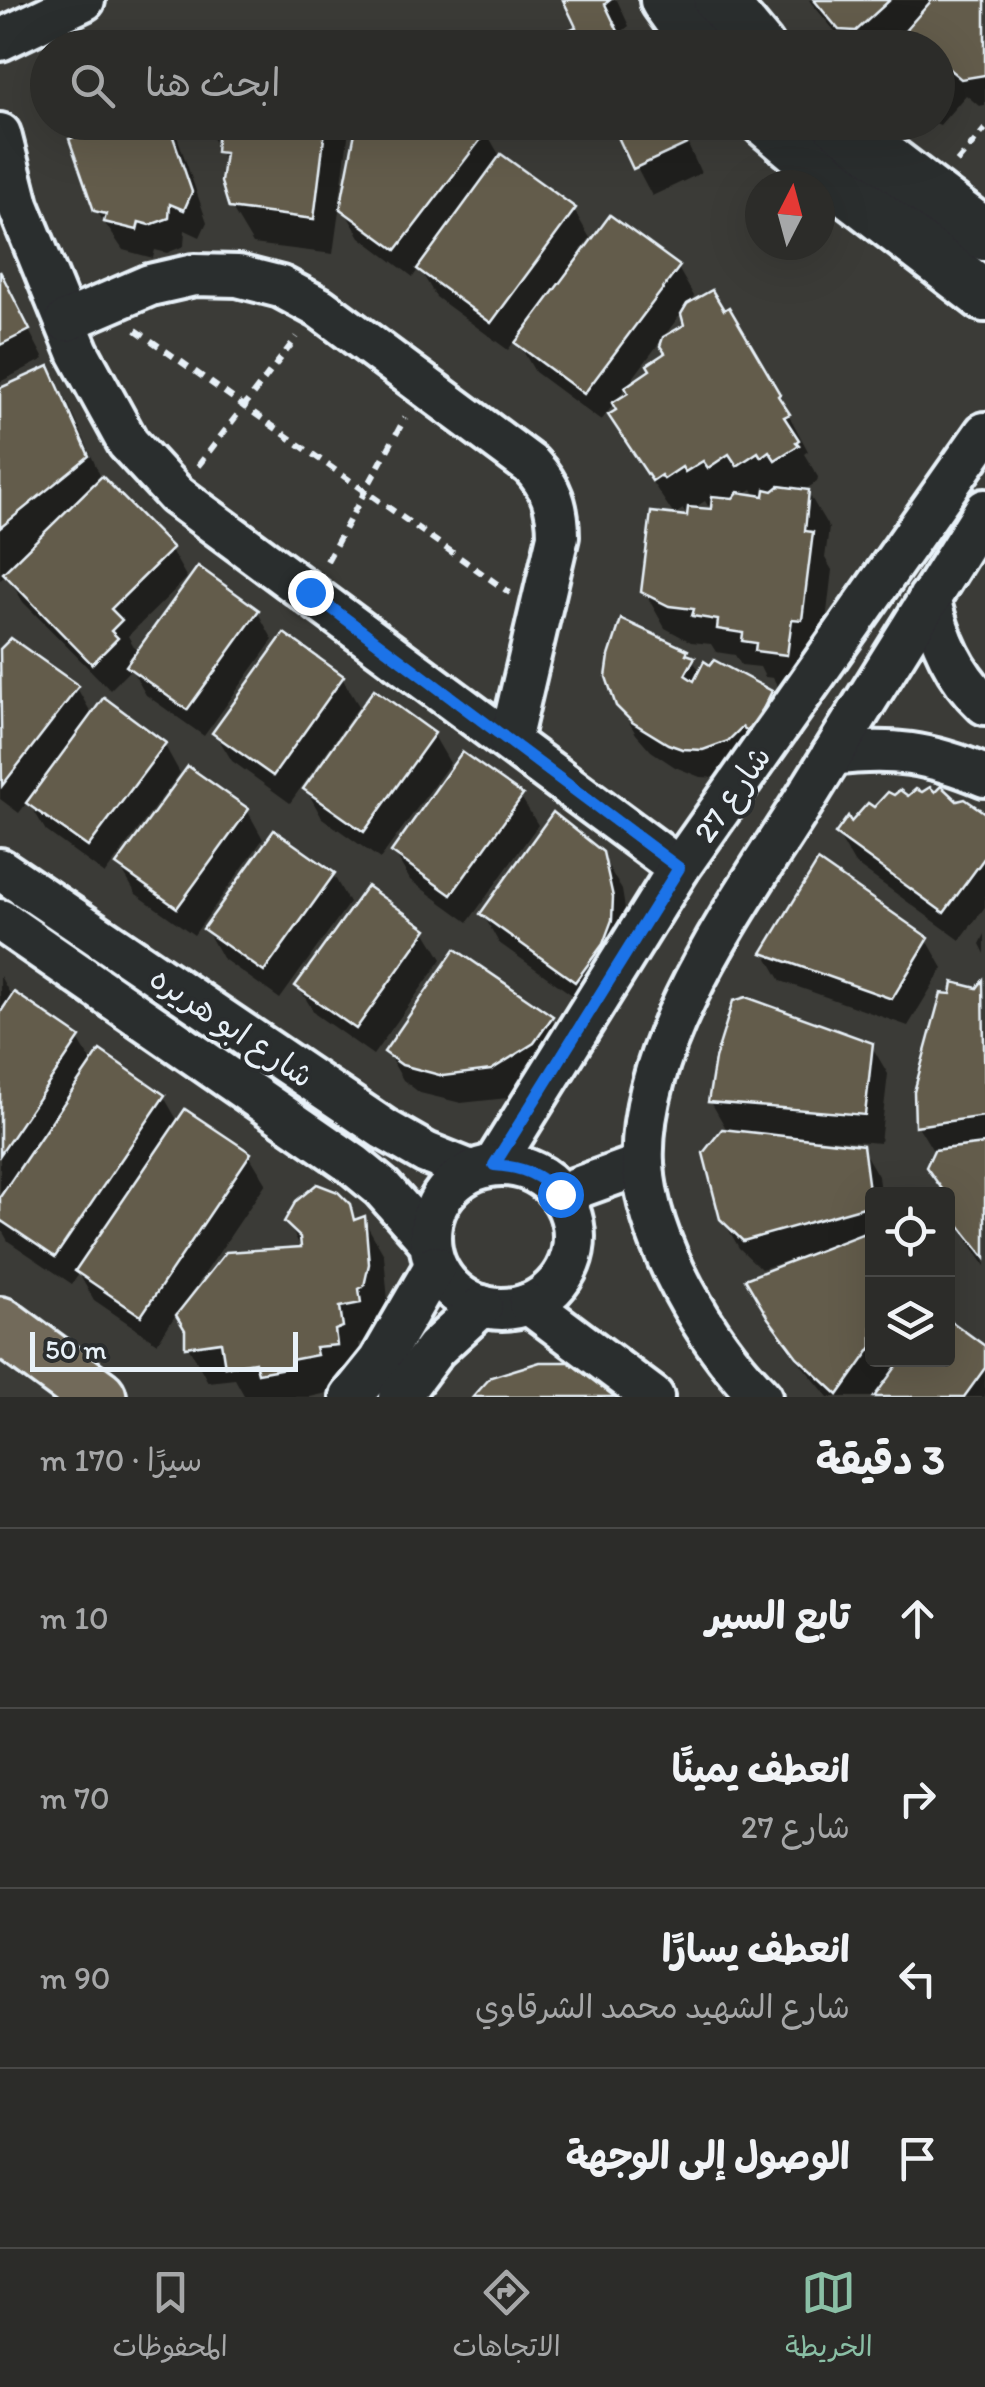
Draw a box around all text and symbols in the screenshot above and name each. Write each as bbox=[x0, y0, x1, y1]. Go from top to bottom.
search box bbox=[30, 30, 955, 140]
icon: search bbox=[65, 58, 120, 113]
text: ابحث هنا bbox=[145, 60, 281, 106]
north arrow bbox=[745, 170, 835, 260]
route end bbox=[288, 570, 334, 616]
street label: شارع 27 bbox=[685, 738, 782, 852]
street label: شارع ابو هريره bbox=[141, 958, 321, 1099]
route start bbox=[538, 1172, 584, 1218]
map controls bbox=[865, 1187, 955, 1367]
button: locate bbox=[865, 1187, 955, 1277]
button: layers bbox=[865, 1277, 955, 1367]
scale bar bbox=[30, 1327, 298, 1372]
text: 50 m bbox=[45, 1332, 107, 1366]
text: 3 دقيقة bbox=[816, 1434, 945, 1485]
text: سيرًا · 170 m bbox=[40, 1441, 202, 1479]
icon: ahead bbox=[890, 1591, 945, 1646]
text: تابع السير bbox=[706, 1593, 850, 1639]
text: 10 m bbox=[40, 1599, 109, 1637]
text: انعطف يمينًا bbox=[672, 1746, 850, 1792]
icon: right bbox=[890, 1771, 945, 1826]
text: 70 m bbox=[40, 1779, 110, 1817]
text: شارع 27 bbox=[741, 1808, 850, 1846]
text: انعطف يسارًا bbox=[662, 1926, 850, 1972]
icon: left bbox=[890, 1951, 945, 2006]
text: 90 m bbox=[40, 1959, 111, 1997]
text: شارع الشهيد محمد الشرقاوي bbox=[475, 1988, 850, 2026]
icon: arrive bbox=[890, 2131, 945, 2186]
text: الوصول إلى الوجهة bbox=[566, 2133, 850, 2179]
tab: المحفوظات bbox=[112, 2265, 228, 2371]
tab: الاتجاهات bbox=[452, 2265, 561, 2371]
tab: الخريطة bbox=[785, 2265, 873, 2371]

